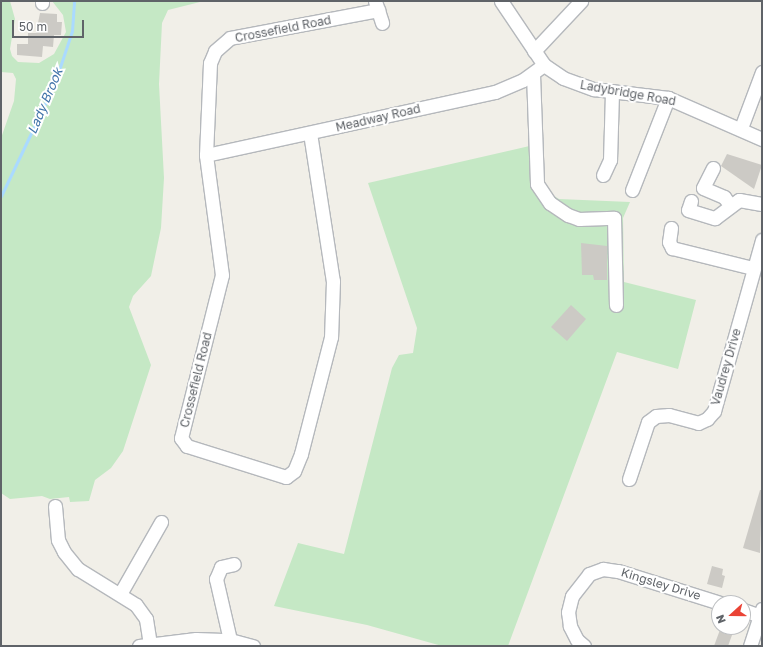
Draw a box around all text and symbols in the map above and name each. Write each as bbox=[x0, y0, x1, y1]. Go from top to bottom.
scale bar bbox=[14, 12, 86, 38]
street label: Crossefield Road bbox=[234, 13, 332, 45]
text: 50 m bbox=[19, 19, 47, 34]
water label: Lady Brook bbox=[24, 66, 66, 136]
street label: Ladybridge Road bbox=[579, 77, 677, 109]
street label: Meadway Road bbox=[334, 101, 422, 135]
street label: Vaudrey Drive bbox=[708, 327, 744, 407]
street label: Crossefield Road bbox=[177, 331, 215, 429]
street label: Kingsley Drive bbox=[619, 565, 703, 603]
north arrow bbox=[711, 595, 751, 635]
text: N bbox=[713, 613, 728, 625]

